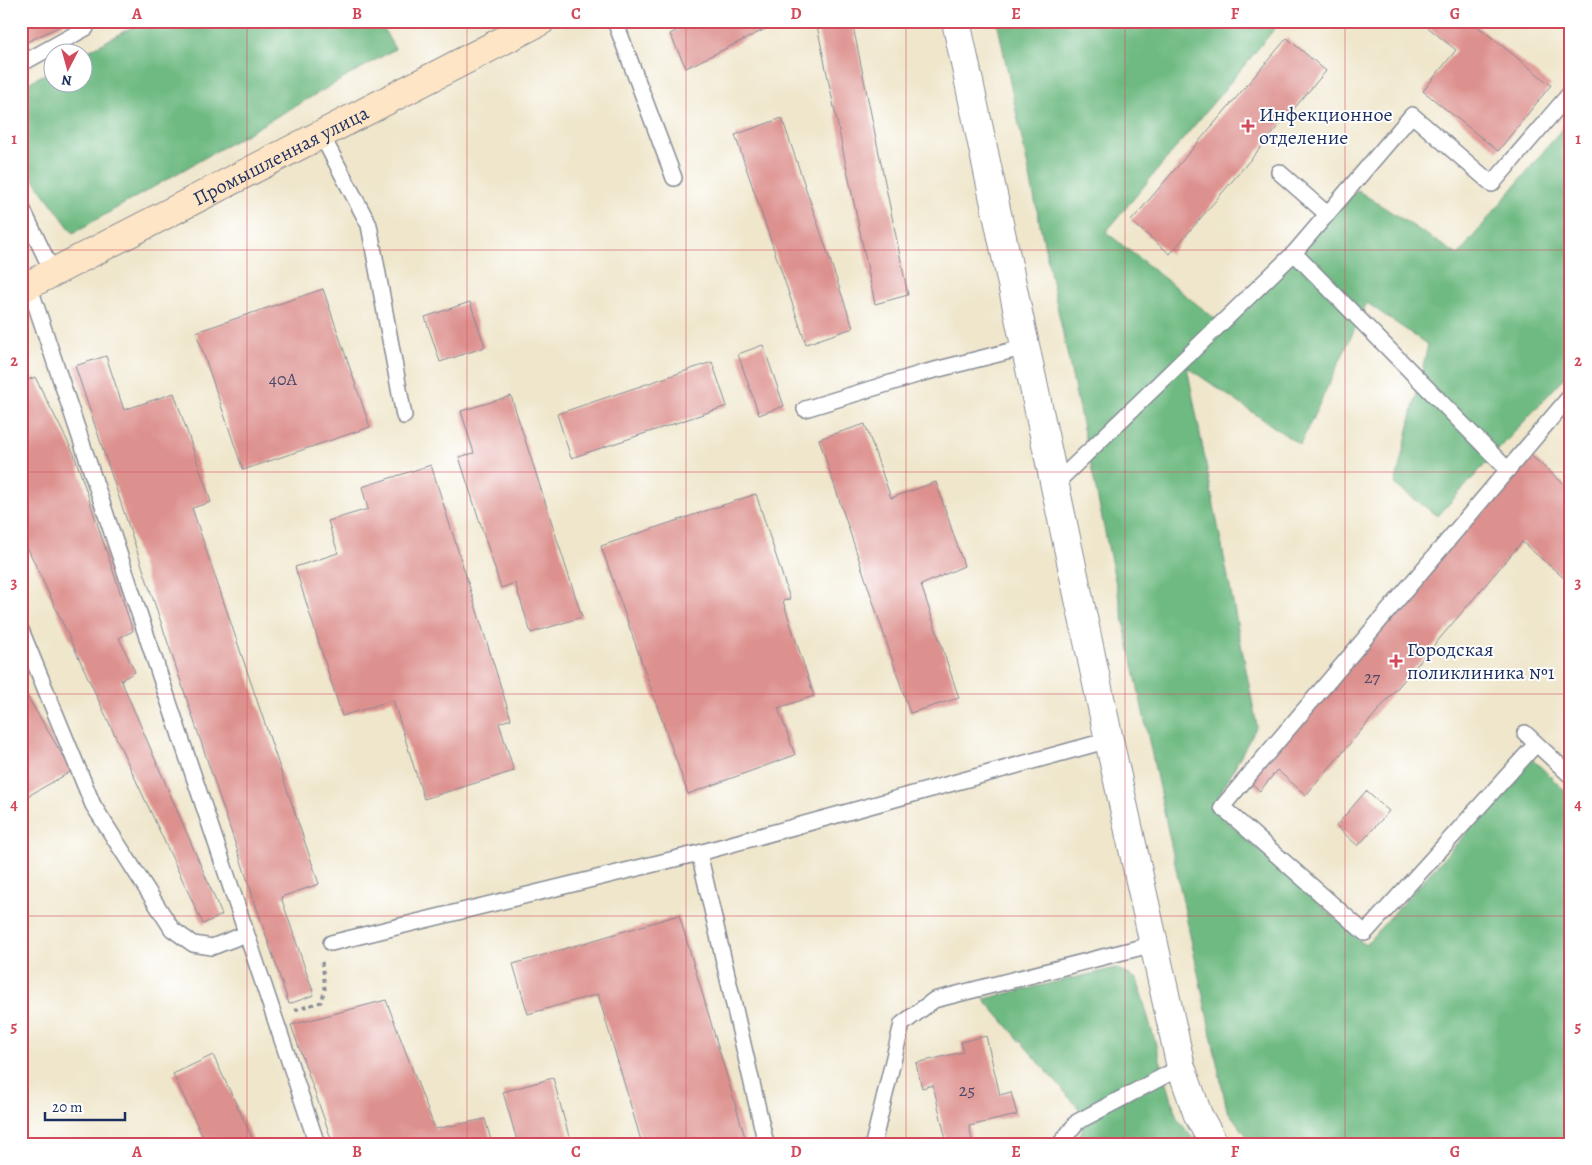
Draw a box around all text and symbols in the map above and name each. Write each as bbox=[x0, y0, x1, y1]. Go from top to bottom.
text: A bbox=[131, 3, 143, 25]
text: B bbox=[352, 3, 362, 25]
text: C bbox=[571, 3, 581, 25]
text: D bbox=[790, 3, 802, 25]
text: E bbox=[1011, 3, 1021, 25]
text: F bbox=[1231, 3, 1240, 25]
text: G bbox=[1450, 3, 1460, 25]
north arrow bbox=[42, 42, 92, 92]
text: N bbox=[61, 70, 73, 90]
street label: Промышленная улица bbox=[188, 98, 374, 212]
place label: Инфекционное отделение bbox=[1259, 101, 1393, 151]
marker: Инфекционное отделение bbox=[1241, 119, 1255, 133]
text: 1 bbox=[11, 128, 17, 150]
text: 1 bbox=[1575, 128, 1581, 150]
text: 2 bbox=[10, 350, 18, 372]
text: 2 bbox=[1574, 350, 1582, 372]
house number: 40А bbox=[269, 367, 298, 391]
text: 3 bbox=[11, 572, 18, 594]
text: 3 bbox=[1575, 572, 1582, 594]
place label: Городская поликлиника №1 bbox=[1407, 636, 1555, 686]
marker: Городская поликлиника №1 bbox=[1389, 654, 1403, 668]
house number: 27 bbox=[1364, 665, 1380, 689]
text: 4 bbox=[10, 794, 18, 816]
text: 4 bbox=[1574, 794, 1582, 816]
text: 5 bbox=[11, 1016, 18, 1038]
text: 5 bbox=[1575, 1016, 1582, 1038]
house number: 25 bbox=[959, 1078, 975, 1102]
scale bar bbox=[45, 1090, 125, 1122]
text: 20 m bbox=[52, 1097, 83, 1117]
text: A bbox=[131, 1141, 143, 1163]
text: B bbox=[352, 1141, 362, 1163]
text: C bbox=[571, 1141, 581, 1163]
text: D bbox=[790, 1141, 802, 1163]
text: E bbox=[1011, 1141, 1021, 1163]
text: F bbox=[1231, 1141, 1240, 1163]
text: G bbox=[1450, 1141, 1460, 1163]

